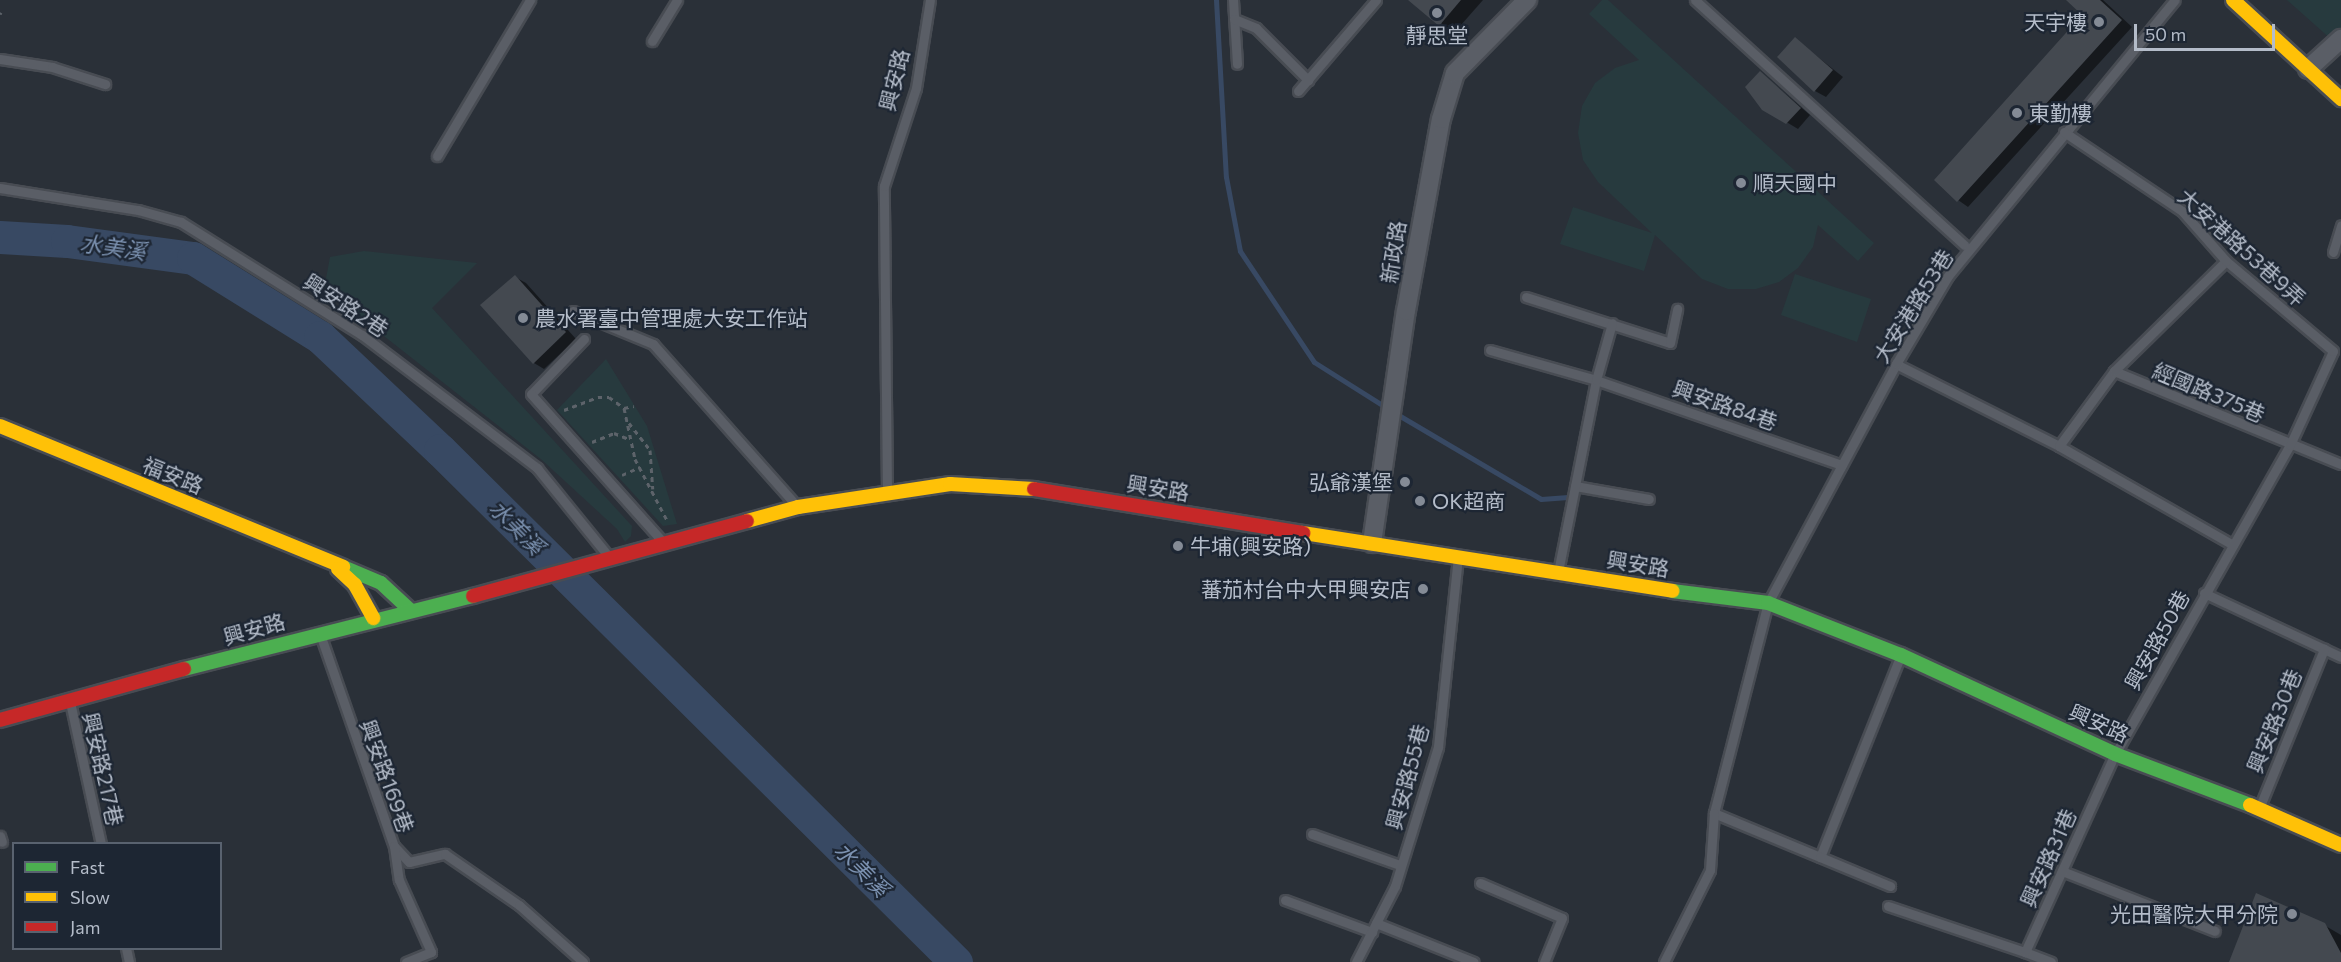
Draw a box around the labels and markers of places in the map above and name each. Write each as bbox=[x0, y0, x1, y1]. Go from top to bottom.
marker: 靜思堂 bbox=[1430, 6, 1444, 20]
place label: 天宇樓 bbox=[2024, 9, 2087, 35]
marker: 天宇樓 bbox=[2092, 15, 2106, 29]
place label: 靜思堂 bbox=[1406, 22, 1468, 48]
place label: 東勤樓 bbox=[2029, 100, 2092, 126]
marker: 東勤樓 bbox=[2010, 106, 2024, 120]
place label: 順天國中 bbox=[1753, 170, 1837, 196]
marker: 順天國中 bbox=[1734, 176, 1748, 190]
place label: 農水署臺中管理處大安工作站 bbox=[535, 305, 808, 331]
marker: 農水署臺中管理處大安工作站 bbox=[516, 311, 530, 325]
place label: 弘爺漢堡 bbox=[1309, 469, 1393, 495]
marker: 弘爺漢堡 bbox=[1398, 475, 1412, 489]
place label: OK超商 bbox=[1432, 488, 1505, 514]
marker: OK超商 bbox=[1413, 494, 1427, 508]
place label: 牛埔(興安路) bbox=[1190, 533, 1311, 559]
marker: 牛埔(興安路) bbox=[1171, 539, 1185, 553]
place label: 蕃茄村台中大甲興安店 bbox=[1201, 576, 1411, 602]
marker: 蕃茄村台中大甲興安店 bbox=[1416, 582, 1430, 596]
place label: 光田醫院大甲分院 bbox=[2110, 901, 2278, 927]
marker: 光田醫院大甲分院 bbox=[2283, 905, 2301, 923]

